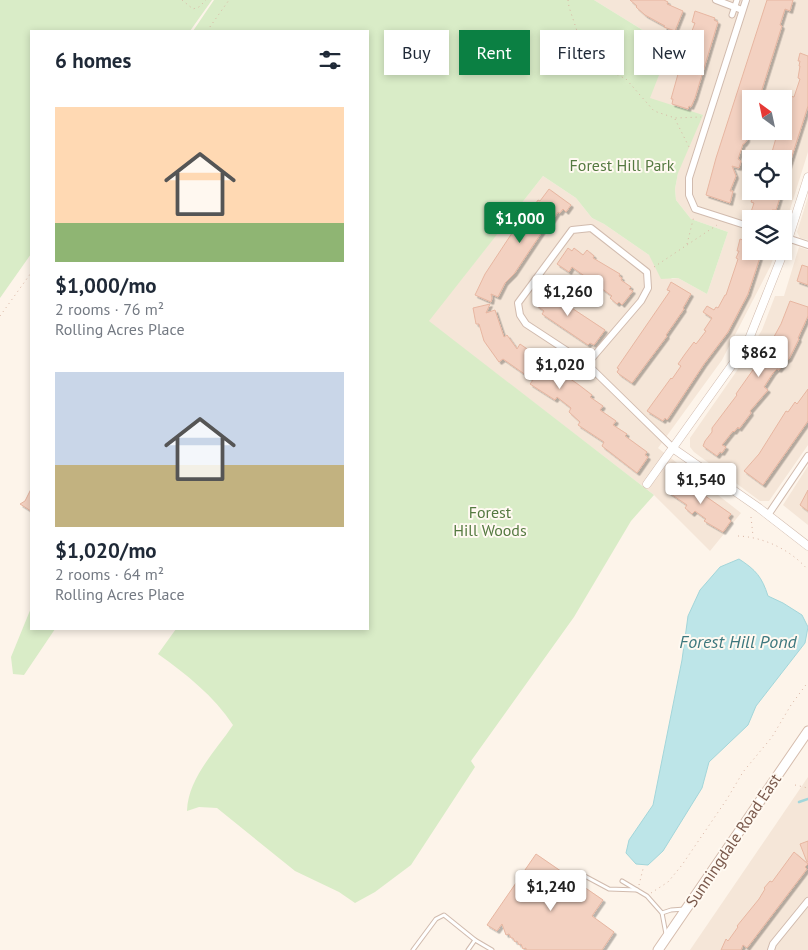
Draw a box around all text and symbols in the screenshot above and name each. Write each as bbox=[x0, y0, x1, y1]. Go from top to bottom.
chip: Buy bbox=[384, 30, 449, 75]
chip: Rent bbox=[459, 30, 530, 75]
chip: Filters bbox=[540, 30, 624, 75]
chip: New bbox=[634, 30, 704, 75]
icon: filters bbox=[316, 46, 344, 74]
text: 6 homes bbox=[55, 47, 131, 74]
north arrow bbox=[742, 90, 792, 140]
map controls bbox=[742, 90, 792, 260]
icon: home bbox=[155, 139, 245, 229]
button: locate bbox=[742, 150, 792, 200]
park label: Forest Hill Park bbox=[570, 155, 675, 175]
pin: $1,000 bbox=[479, 202, 561, 244]
text: $1,000 bbox=[495, 208, 545, 228]
button: layers bbox=[742, 210, 792, 260]
text: $1,000/mo bbox=[55, 272, 157, 299]
pin: $1,260 bbox=[527, 274, 609, 317]
text: $1,260 bbox=[543, 281, 593, 301]
text: 2 rooms · 76 m² bbox=[55, 299, 164, 319]
text: Rolling Acres Place bbox=[55, 319, 185, 339]
pin: $862 bbox=[729, 336, 789, 378]
text: $862 bbox=[741, 342, 777, 362]
pin: $1,020 bbox=[519, 348, 601, 390]
text: $1,020 bbox=[535, 354, 585, 374]
icon: home bbox=[155, 404, 245, 494]
pin: $1,540 bbox=[660, 462, 742, 505]
text: $1,540 bbox=[676, 469, 726, 489]
park label: Forest Hill Woods bbox=[453, 502, 527, 540]
text: $1,020/mo bbox=[55, 537, 157, 564]
text: 2 rooms · 64 m² bbox=[55, 564, 164, 584]
text: Rolling Acres Place bbox=[55, 584, 185, 604]
water label: Forest Hill Pond bbox=[679, 630, 798, 653]
street label: Sunningdale Road East bbox=[681, 769, 785, 911]
pin: $1,240 bbox=[510, 870, 592, 912]
text: $1,240 bbox=[526, 876, 576, 896]

